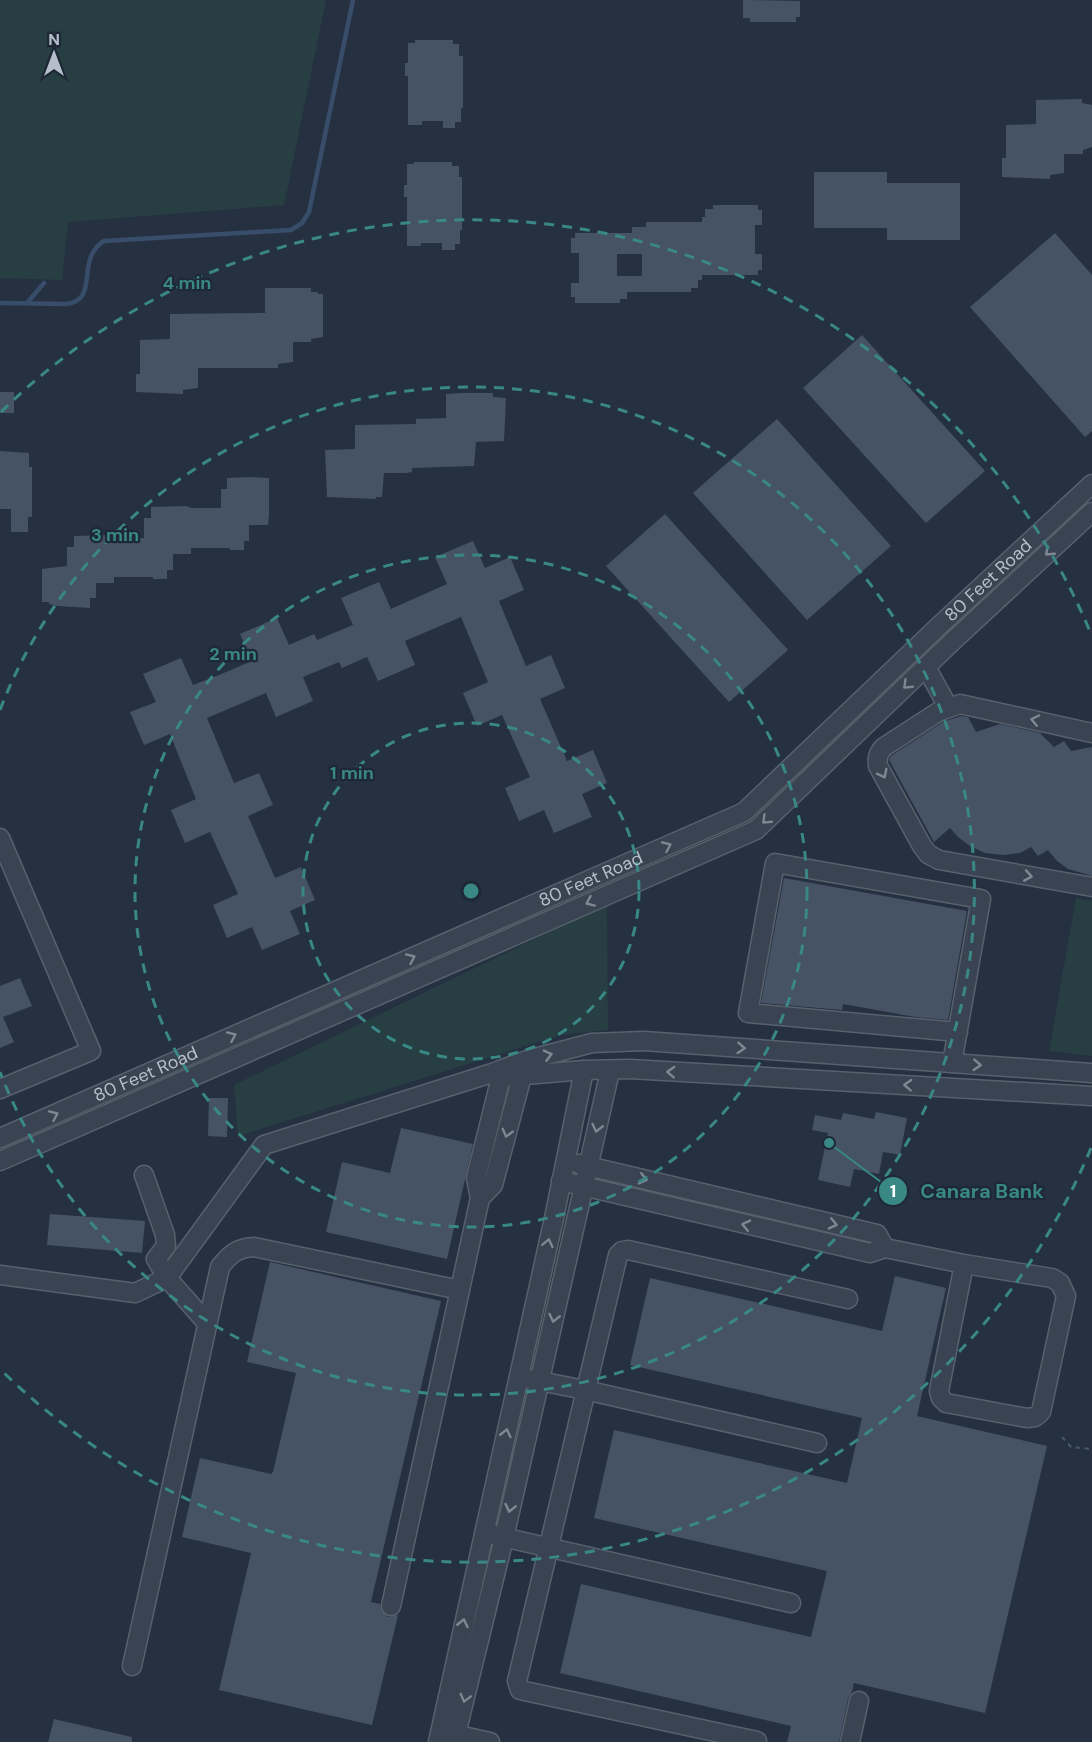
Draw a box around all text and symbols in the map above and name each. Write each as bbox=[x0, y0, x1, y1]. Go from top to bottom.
north arrow bbox=[24, 24, 84, 84]
text: N bbox=[48, 29, 60, 50]
text: 4 min bbox=[163, 271, 211, 295]
text: 3 min bbox=[91, 523, 139, 547]
street label: 80 Feet Road bbox=[939, 534, 1037, 627]
one-way arrow bbox=[1045, 545, 1056, 556]
text: 2 min bbox=[209, 642, 257, 666]
one-way arrow bbox=[903, 678, 913, 689]
one-way arrow bbox=[1030, 715, 1040, 728]
text: 1 min bbox=[330, 761, 374, 785]
one-way arrow bbox=[876, 768, 887, 778]
one-way arrow bbox=[763, 813, 773, 824]
one-way arrow bbox=[660, 842, 671, 854]
street label: 80 Feet Road bbox=[535, 846, 647, 912]
one-way arrow bbox=[1023, 869, 1033, 882]
centre of rings bbox=[461, 881, 481, 901]
one-way arrow bbox=[586, 895, 597, 907]
one-way arrow bbox=[405, 953, 416, 965]
one-way arrow bbox=[226, 1032, 237, 1044]
street label: 80 Feet Road bbox=[90, 1041, 201, 1108]
one-way arrow bbox=[736, 1041, 745, 1054]
one-way arrow bbox=[543, 1049, 553, 1062]
one-way arrow bbox=[973, 1058, 982, 1071]
one-way arrow bbox=[667, 1065, 676, 1078]
one-way arrow bbox=[903, 1079, 912, 1092]
one-way arrow bbox=[47, 1110, 58, 1122]
one-way arrow bbox=[591, 1123, 604, 1133]
one-way arrow bbox=[502, 1127, 514, 1138]
one-way arrow bbox=[638, 1172, 648, 1185]
callout: Canara Bank bbox=[878, 1172, 1056, 1210]
text: Canara Bank bbox=[920, 1178, 1044, 1204]
text: 1 bbox=[890, 1179, 896, 1203]
one-way arrow bbox=[827, 1216, 837, 1229]
one-way arrow bbox=[742, 1219, 752, 1232]
one-way arrow bbox=[541, 1238, 554, 1248]
one-way arrow bbox=[548, 1313, 561, 1323]
one-way arrow bbox=[499, 1428, 512, 1438]
one-way arrow bbox=[505, 1503, 518, 1513]
one-way arrow bbox=[456, 1618, 469, 1628]
one-way arrow bbox=[459, 1692, 472, 1702]

